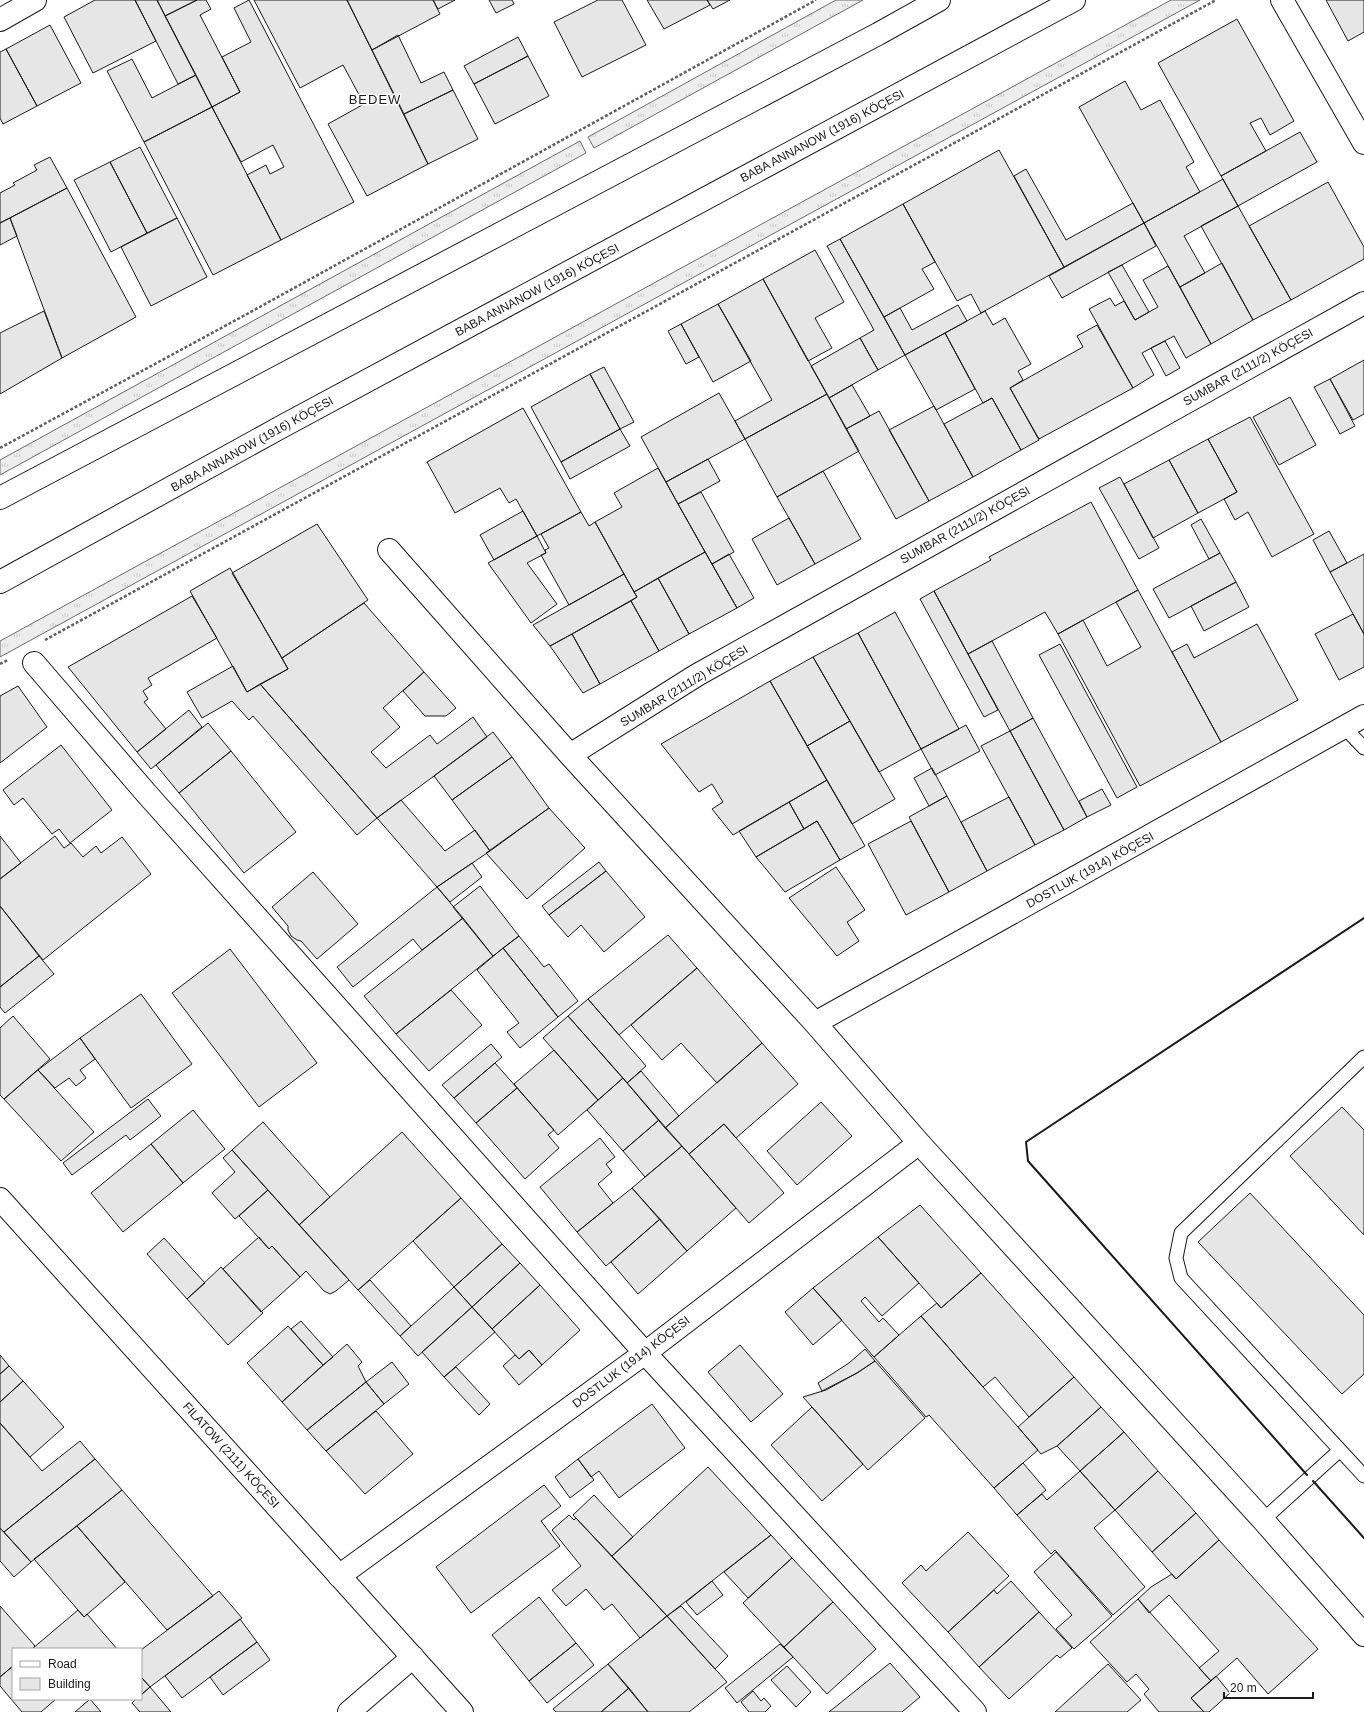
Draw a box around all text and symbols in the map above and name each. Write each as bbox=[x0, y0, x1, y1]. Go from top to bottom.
street label: BABA ANNANOW (1916) KÖÇESI bbox=[738, 87, 906, 185]
district label: BEDEW bbox=[349, 92, 401, 107]
street label: BABA ANNANOW (1916) KÖÇESI bbox=[453, 241, 621, 339]
street label: SUMBAR (2111/2) KÖÇESI bbox=[1181, 325, 1315, 409]
street label: BABA ANNANOW (1916) KÖÇESI bbox=[168, 393, 336, 495]
street label: SUMBAR (2111/2) KÖÇESI bbox=[898, 483, 1032, 567]
street label: SUMBAR (2111/2) KÖÇESI bbox=[618, 642, 750, 730]
street label: DOSTLUK (1914) KÖÇESI bbox=[1024, 829, 1156, 911]
street label: DOSTLUK (1914) KÖÇESI bbox=[570, 1313, 692, 1411]
street label: FILATOW (2111) KÖÇESI bbox=[180, 1399, 282, 1511]
legend bbox=[12, 1648, 142, 1700]
text: Road bbox=[48, 1657, 77, 1671]
scale bar bbox=[1224, 1674, 1313, 1700]
text: Building bbox=[48, 1677, 91, 1691]
text: 20 m bbox=[1230, 1681, 1257, 1695]

